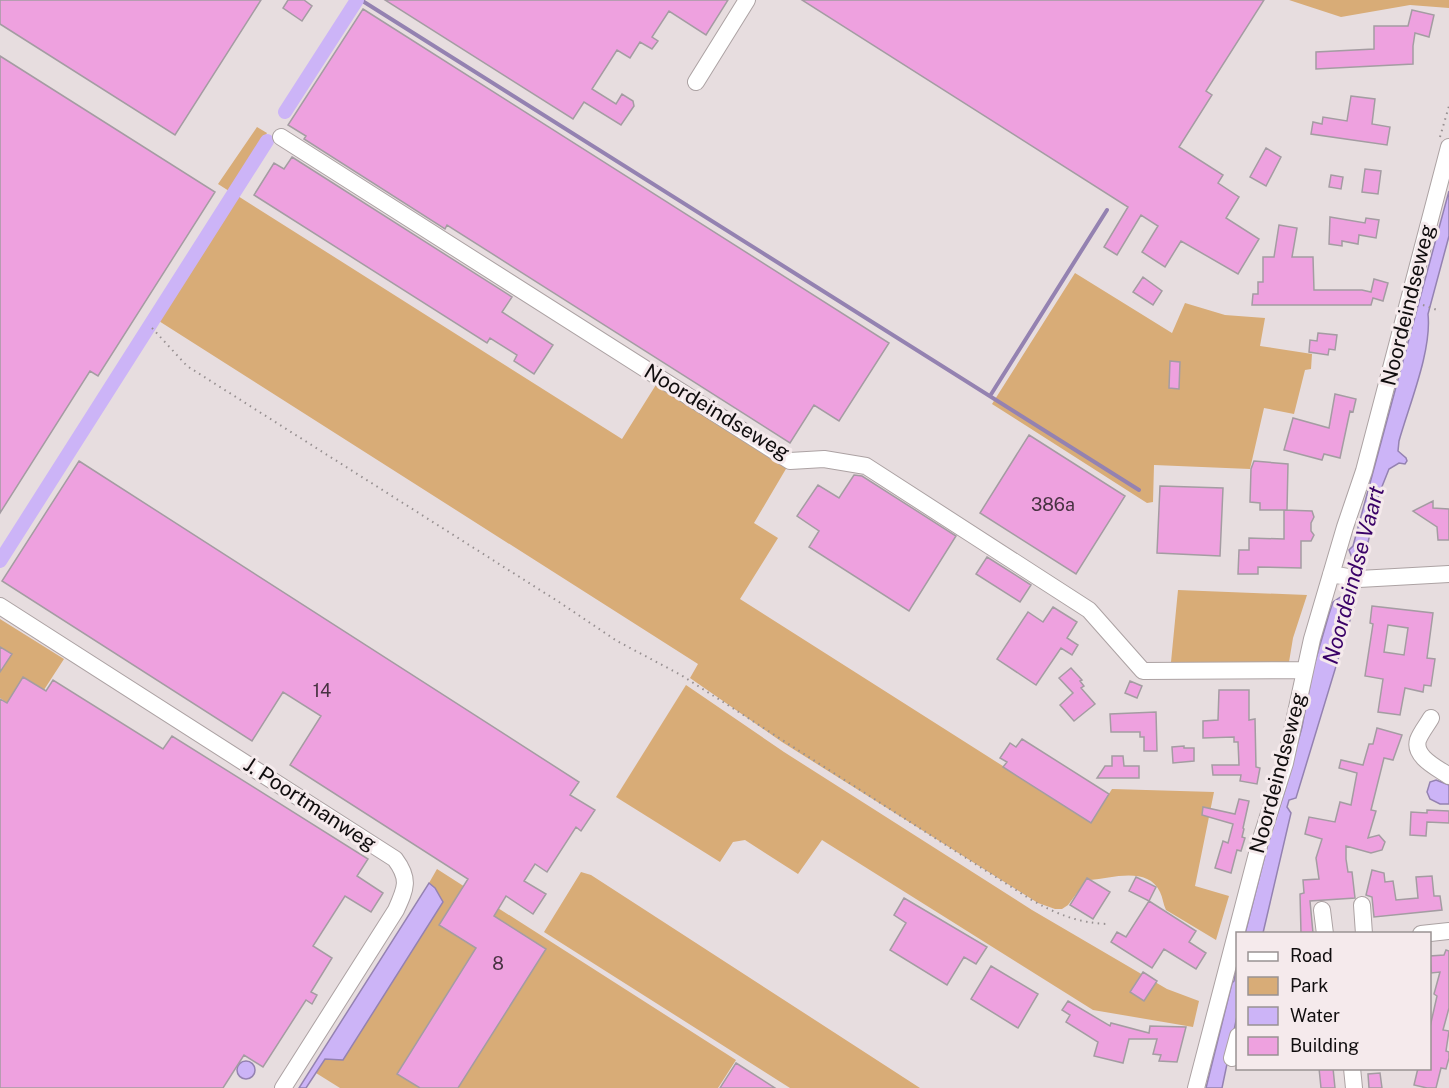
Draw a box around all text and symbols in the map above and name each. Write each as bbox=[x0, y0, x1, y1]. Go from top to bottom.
street label: Noordeindseweg bbox=[1375, 222, 1440, 388]
street label: Noordeindseweg bbox=[640, 358, 795, 465]
water label: Noordeindse Vaart bbox=[1317, 483, 1389, 667]
house number: 386a bbox=[1031, 494, 1075, 515]
house number: 14 bbox=[313, 680, 331, 701]
street label: Noordeindseweg bbox=[1244, 690, 1311, 856]
street label: J. Poortmanweg bbox=[239, 751, 381, 856]
legend bbox=[1236, 932, 1431, 1070]
text: Road bbox=[1290, 945, 1333, 966]
house number: 8 bbox=[492, 953, 504, 974]
text: Park bbox=[1290, 975, 1328, 996]
text: Water bbox=[1290, 1005, 1340, 1026]
text: Building bbox=[1290, 1035, 1359, 1056]

